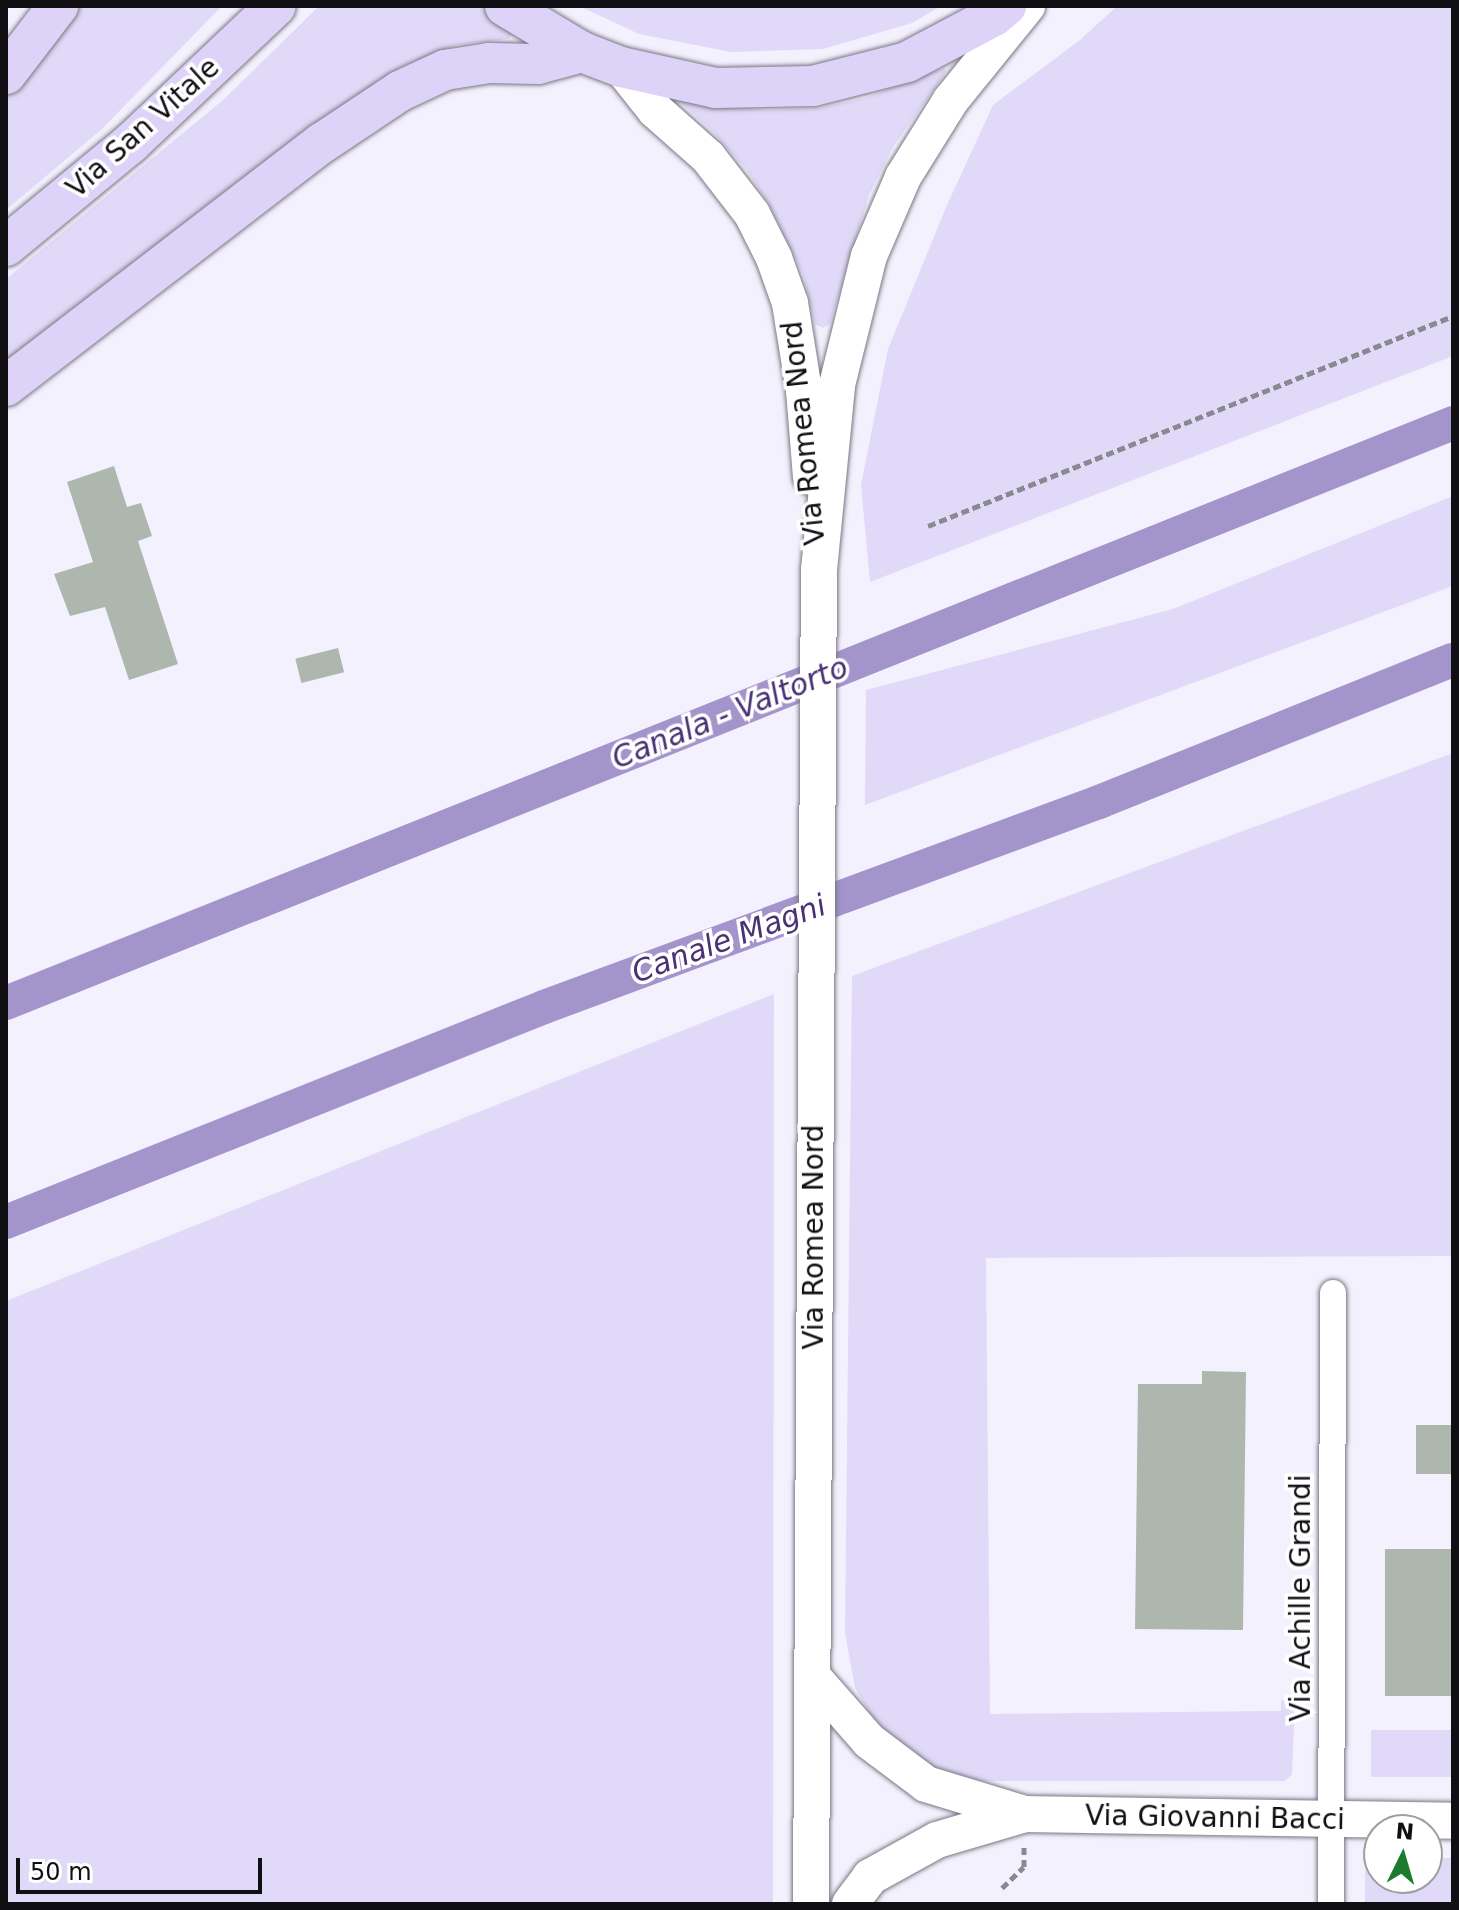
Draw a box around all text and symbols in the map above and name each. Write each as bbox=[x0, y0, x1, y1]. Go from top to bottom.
street label: Via San Vitale bbox=[60, 51, 226, 205]
street label: Via Romea Nord bbox=[776, 319, 832, 547]
water label: Canala - Valtorto bbox=[607, 649, 853, 777]
water label: Canale Magni bbox=[627, 887, 831, 991]
street label: Via Romea Nord bbox=[797, 1124, 831, 1350]
street label: Via Achille Grandi bbox=[1284, 1474, 1318, 1722]
street label: Via Giovanni Bacci bbox=[1085, 1799, 1345, 1837]
north arrow bbox=[1363, 1814, 1443, 1894]
text: N bbox=[1395, 1818, 1415, 1845]
scale bar bbox=[20, 1842, 266, 1892]
text: 50 m bbox=[30, 1858, 92, 1886]

